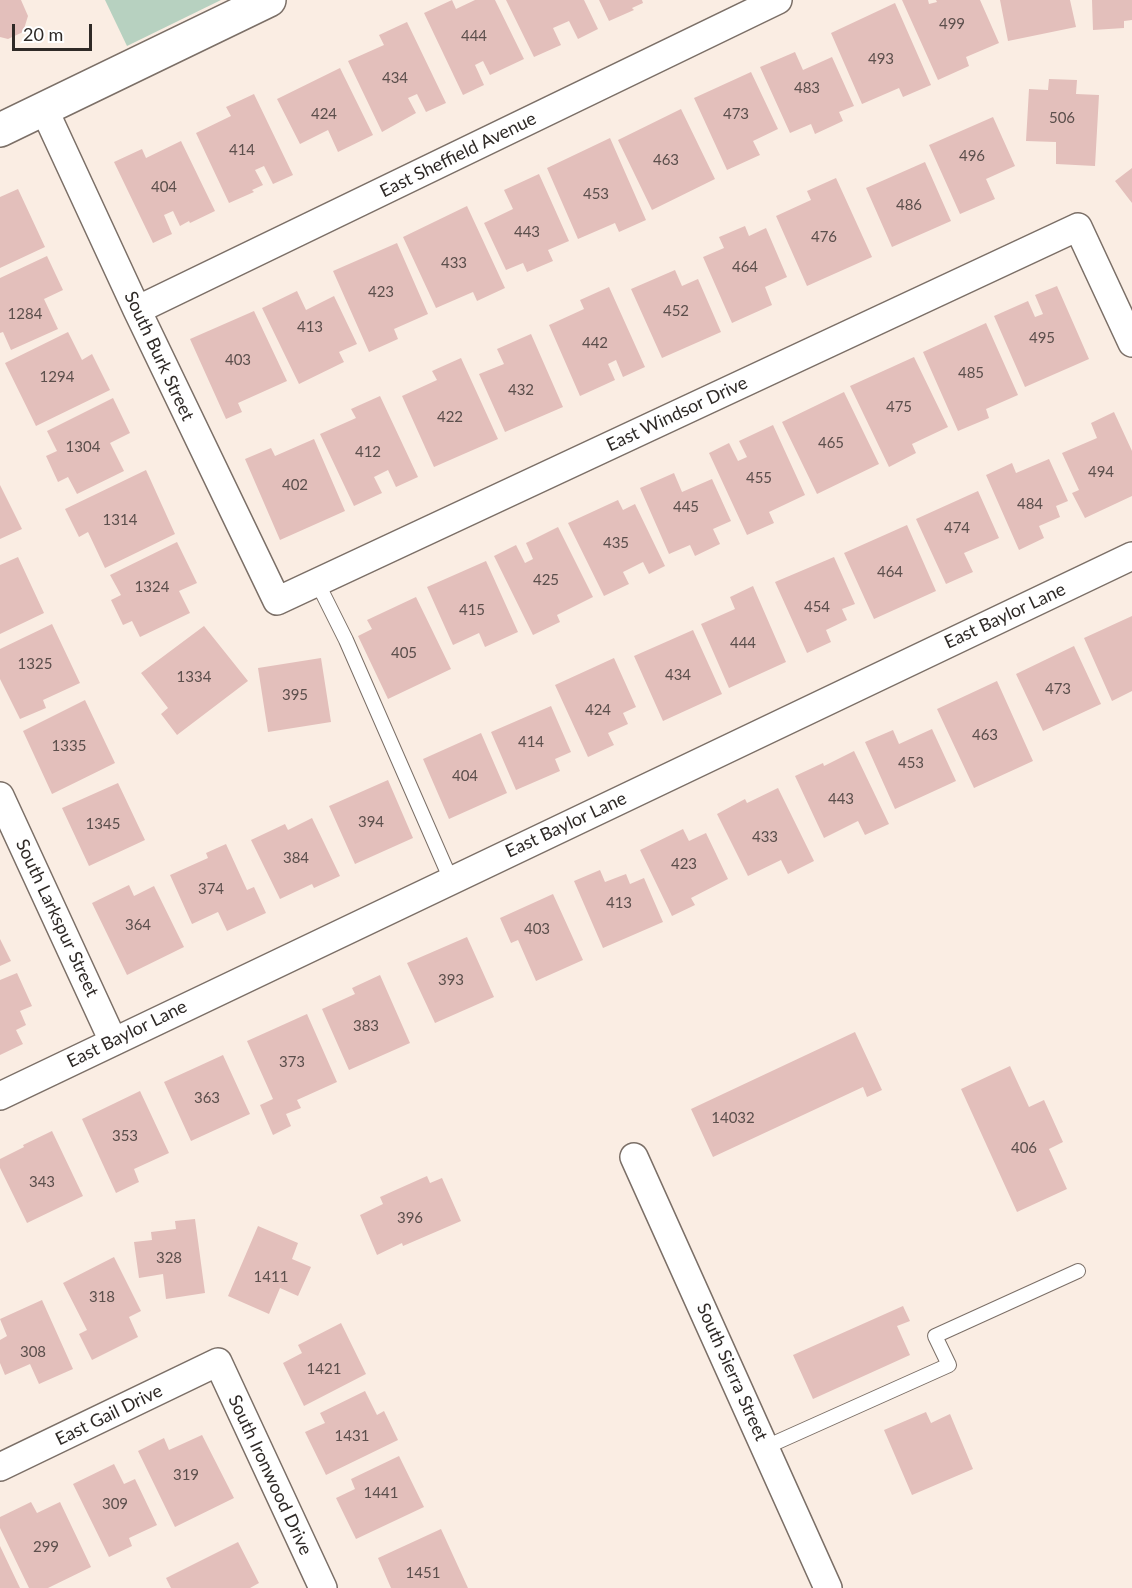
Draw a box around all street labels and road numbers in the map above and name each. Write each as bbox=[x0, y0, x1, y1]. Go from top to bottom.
street label: East Sheffield Avenue bbox=[376, 108, 540, 202]
street label: South Burk Street bbox=[120, 288, 198, 424]
street label: East Windsor Drive bbox=[603, 372, 751, 456]
street label: East Baylor Lane bbox=[941, 579, 1069, 653]
street label: East Baylor Lane bbox=[502, 788, 630, 862]
street label: South Larkspur Street bbox=[11, 836, 103, 1000]
street label: East Baylor Lane bbox=[63, 996, 191, 1072]
street label: South Sierra Street bbox=[692, 1300, 772, 1444]
street label: East Gail Drive bbox=[52, 1380, 166, 1450]
street label: South Ironwood Drive bbox=[223, 1391, 317, 1559]

